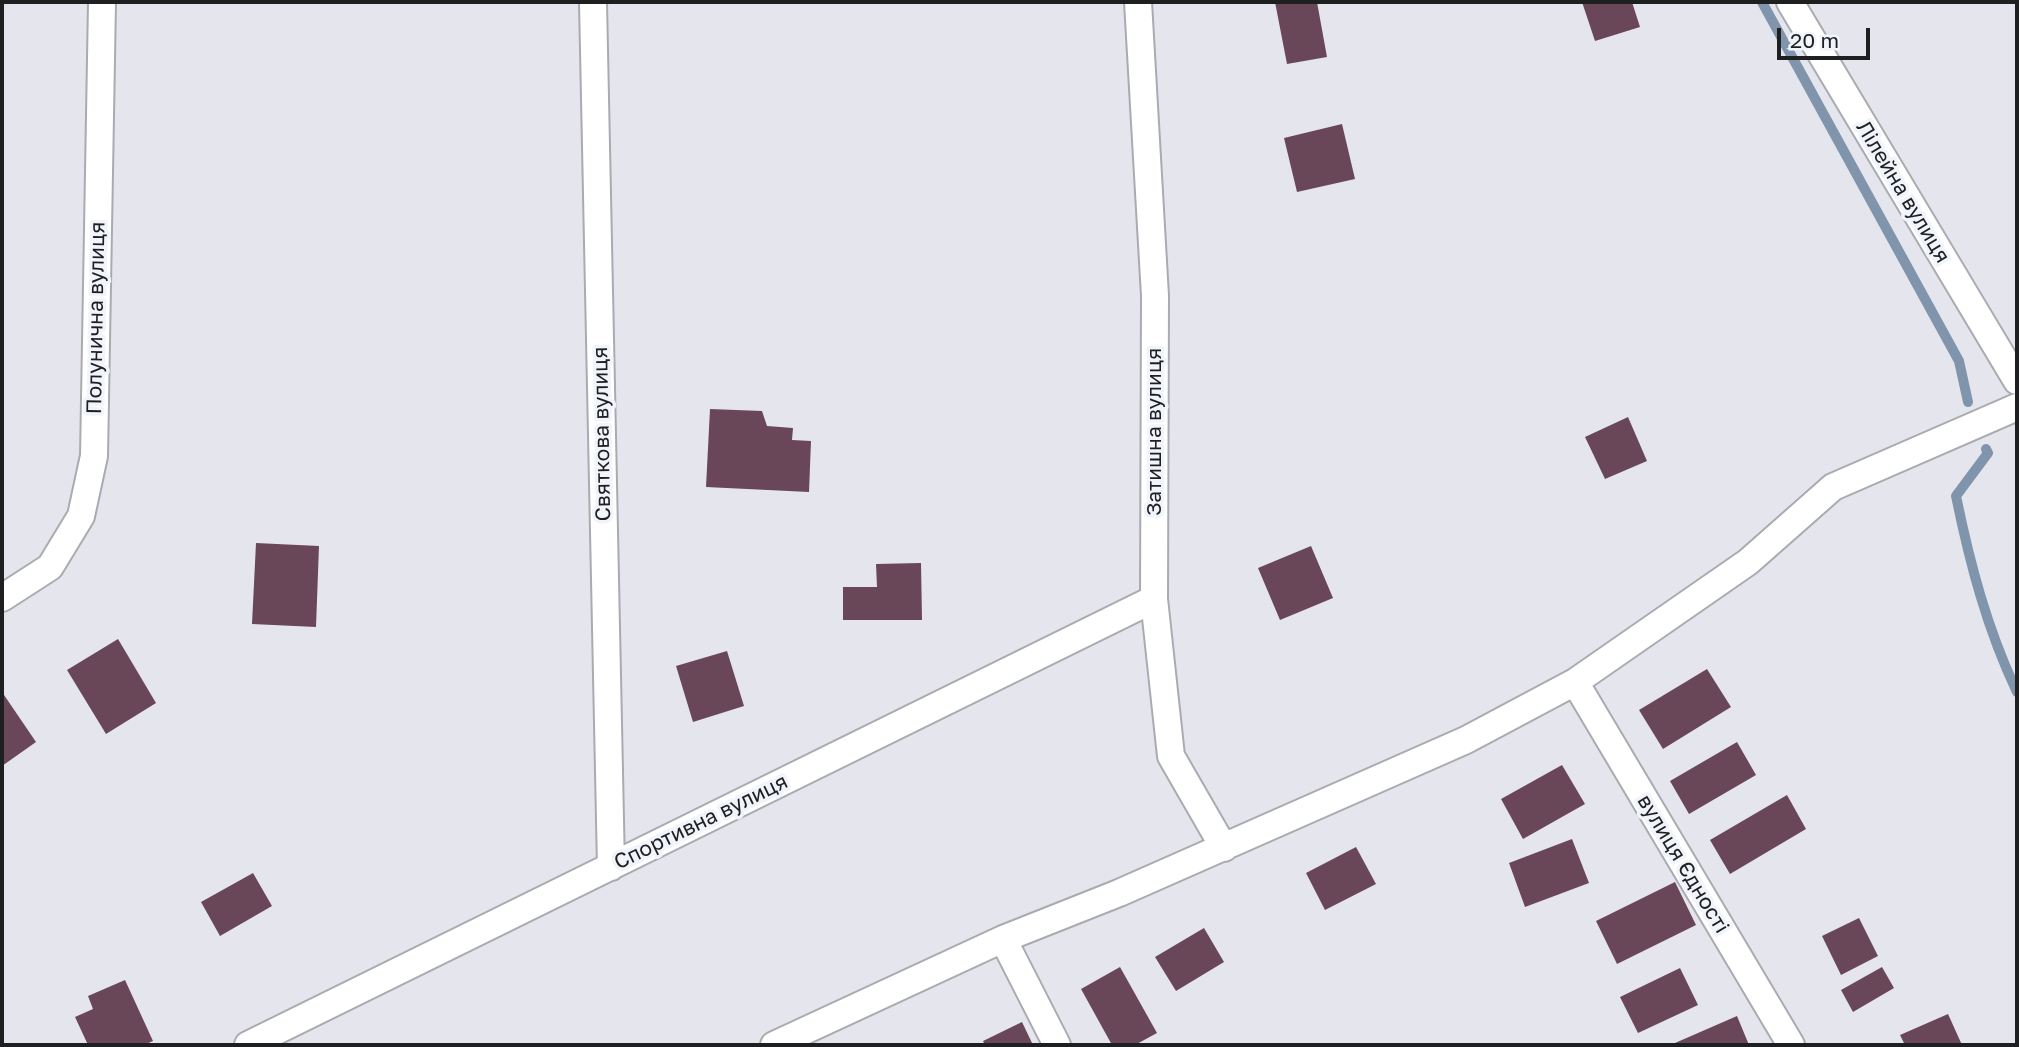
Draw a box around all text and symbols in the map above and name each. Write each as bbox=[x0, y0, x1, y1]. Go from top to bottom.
scale bar bbox=[1781, 14, 1874, 58]
text: 20 m bbox=[1790, 27, 1839, 53]
street label: Лілейна вулиця bbox=[1851, 117, 1955, 267]
street label: Полунична вулиця bbox=[82, 222, 110, 414]
street label: Святкова вулиця bbox=[588, 346, 616, 522]
street label: Затишна вулиця bbox=[1141, 348, 1167, 516]
street label: Спортивна вулиця bbox=[610, 769, 792, 875]
street label: вулиця Єдності bbox=[1632, 790, 1734, 938]

